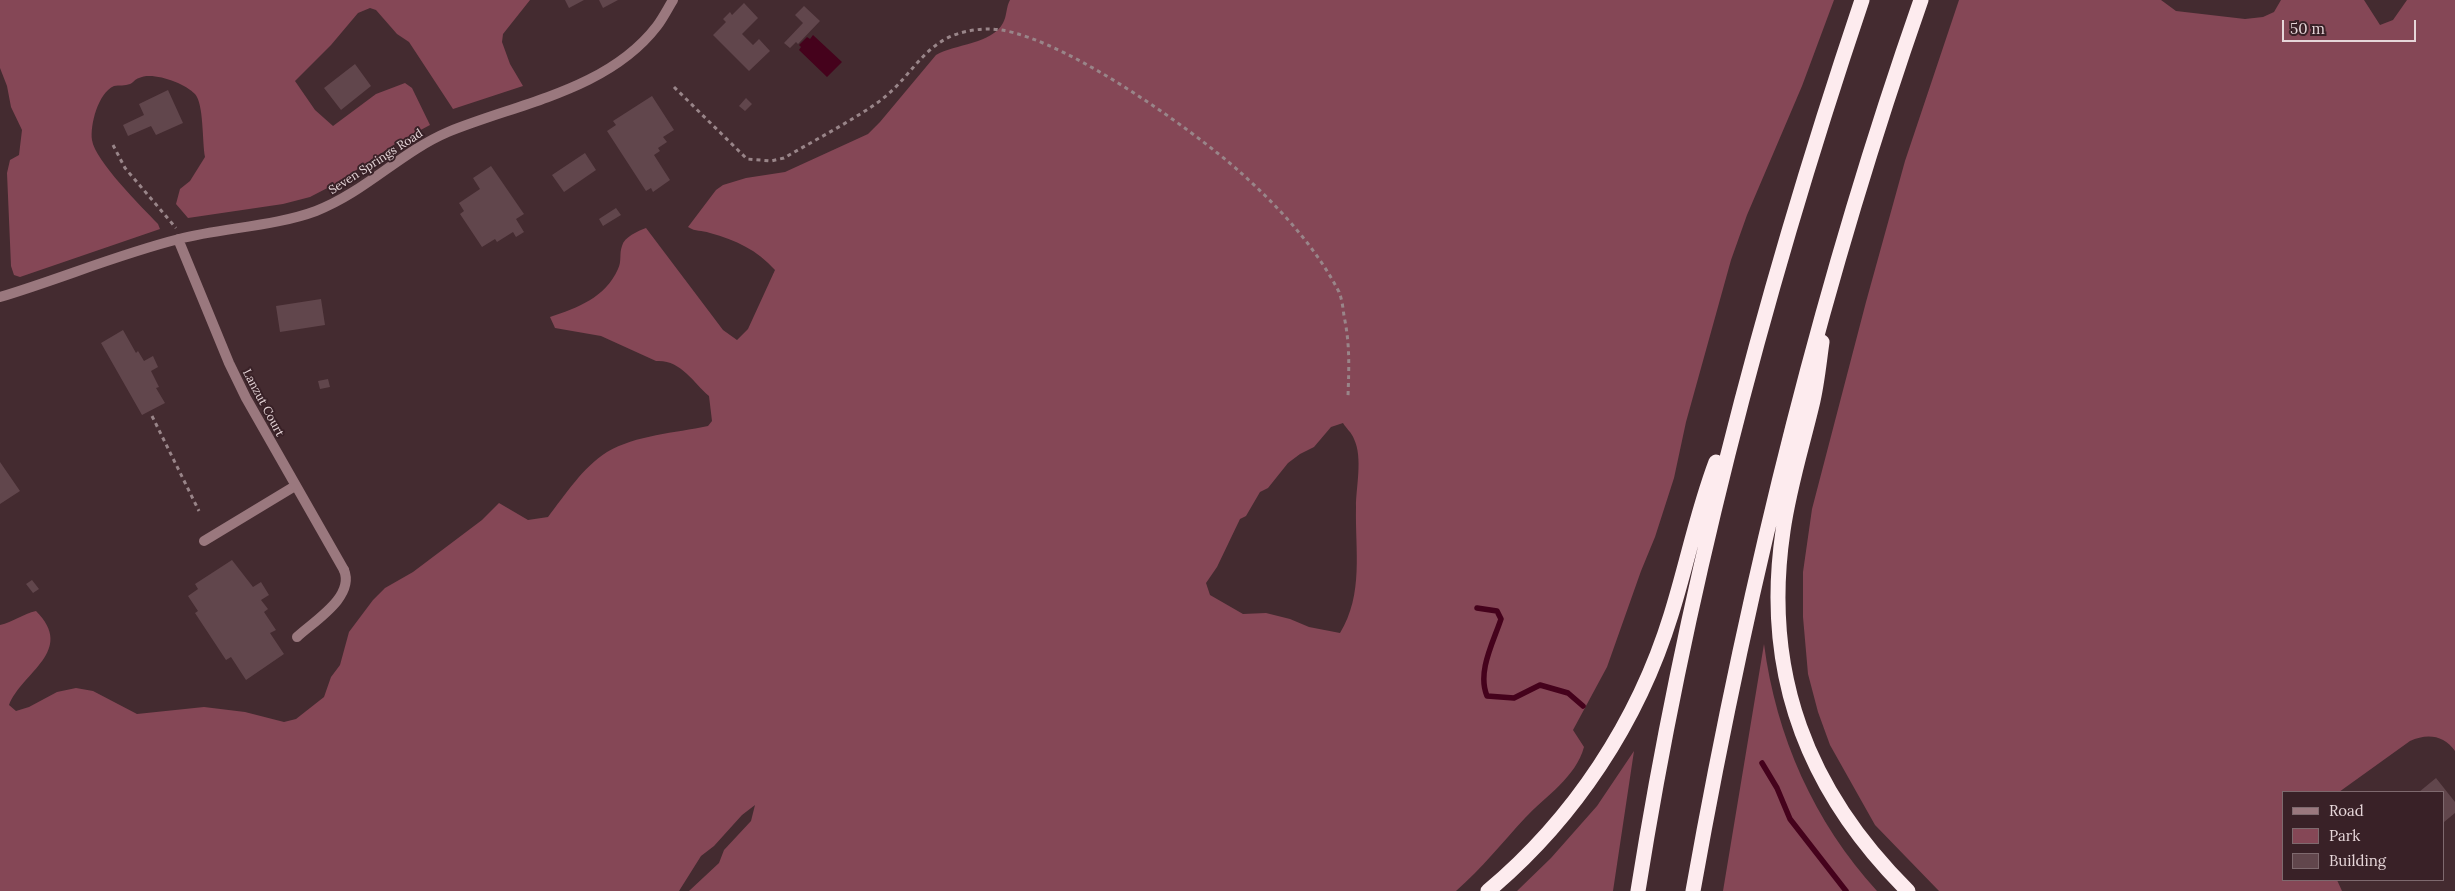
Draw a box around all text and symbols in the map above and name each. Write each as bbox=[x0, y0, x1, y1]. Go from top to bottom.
scale bar bbox=[2285, 10, 2419, 42]
text: 50 m bbox=[2290, 19, 2325, 38]
street label: Seven Springs Road bbox=[326, 126, 426, 198]
street label: Lanzut Court bbox=[239, 367, 287, 439]
legend bbox=[2282, 791, 2445, 881]
text: Road bbox=[2329, 801, 2364, 820]
text: Park bbox=[2329, 826, 2360, 845]
text: Building bbox=[2329, 851, 2386, 870]

